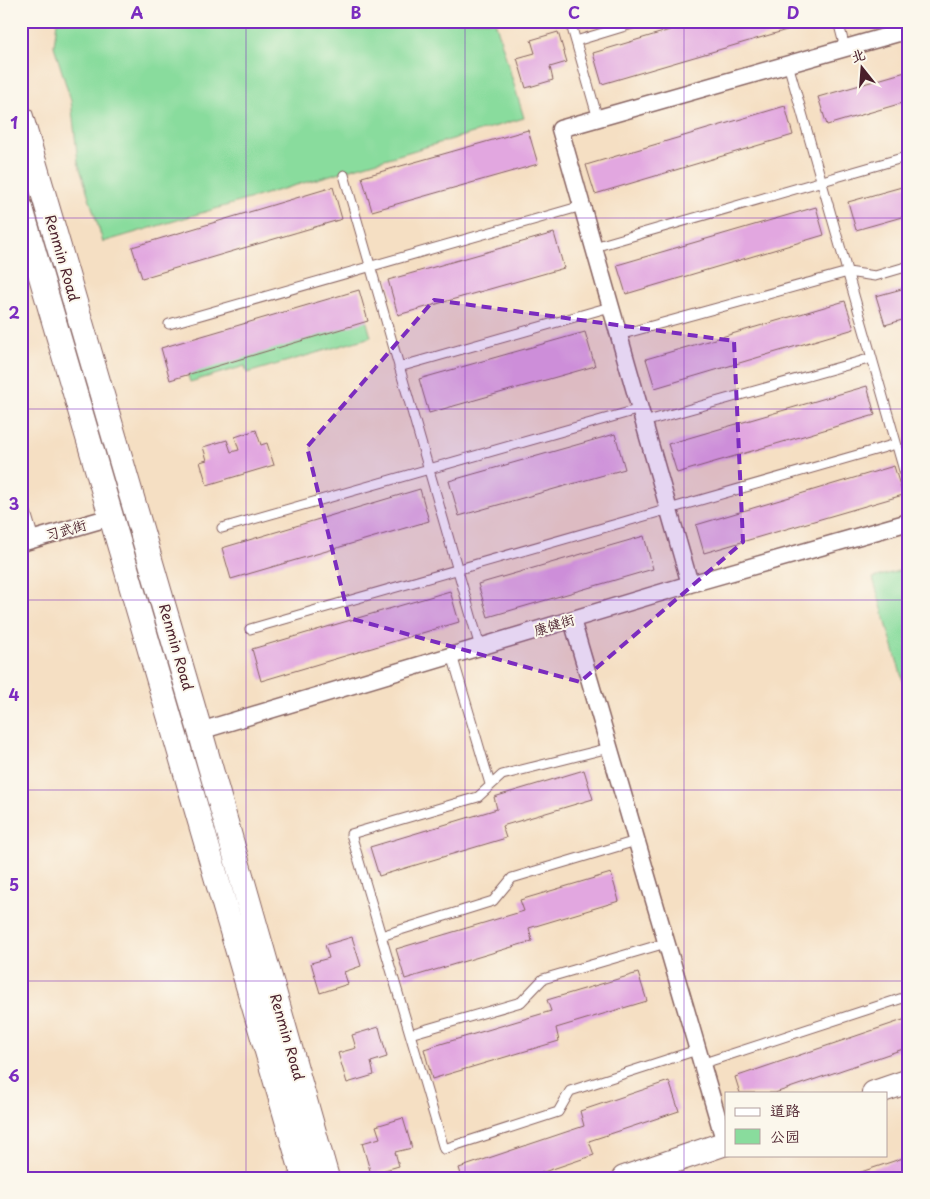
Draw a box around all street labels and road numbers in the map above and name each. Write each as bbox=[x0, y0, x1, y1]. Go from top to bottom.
street label: Renmin Road bbox=[40, 212, 85, 304]
street label: 习武街 bbox=[43, 514, 89, 545]
street label: Renmin Road bbox=[154, 601, 199, 693]
street label: 康健街 bbox=[531, 608, 577, 641]
street label: Renmin Road bbox=[265, 991, 310, 1083]

